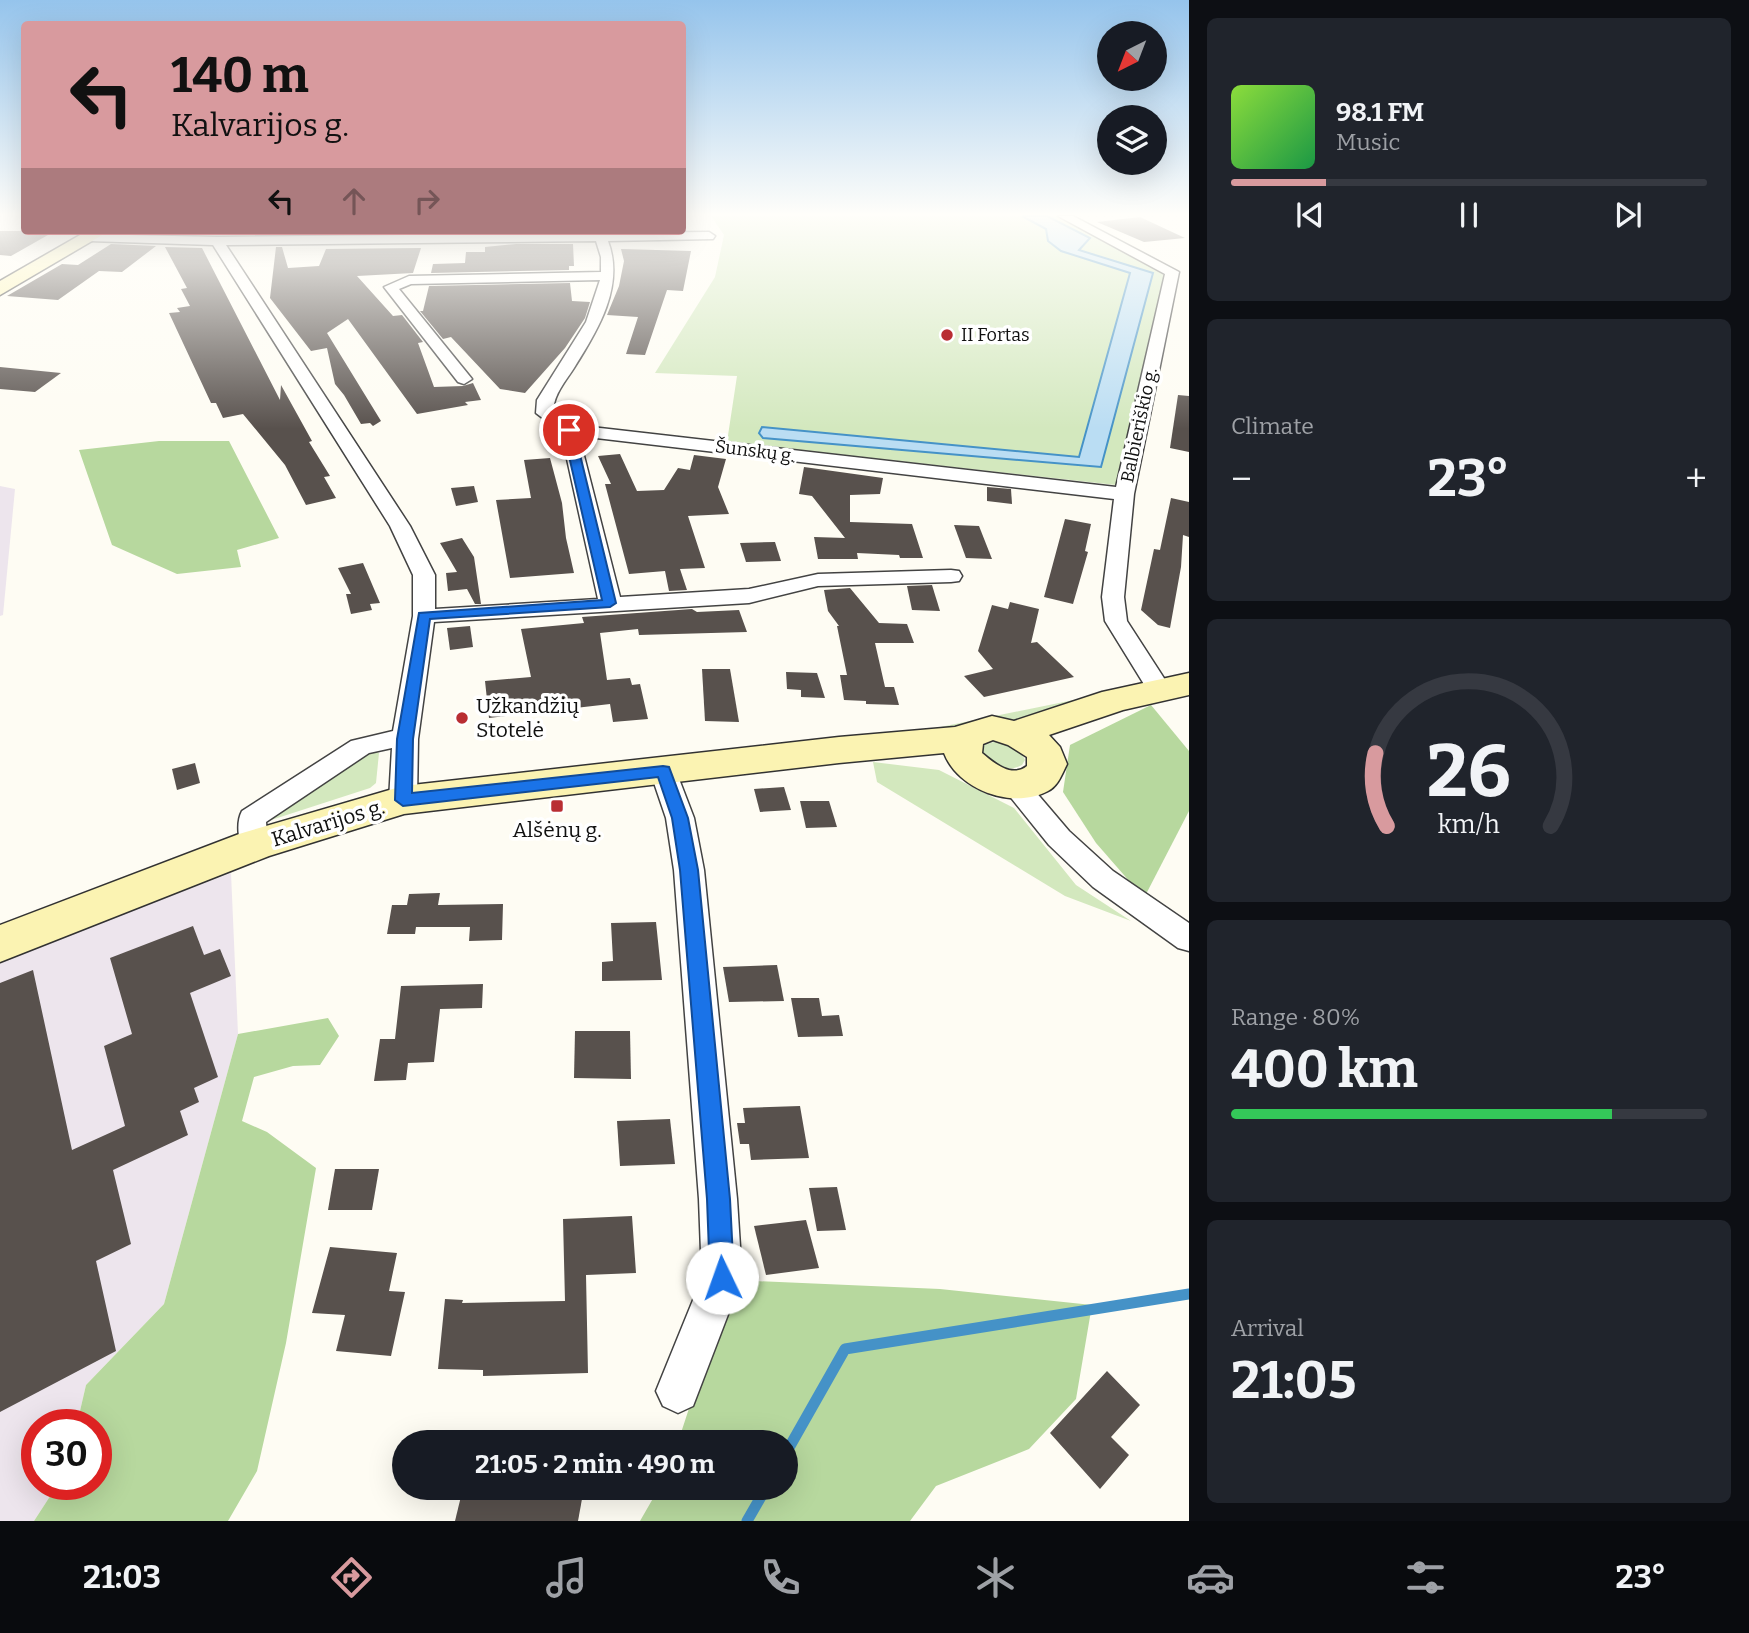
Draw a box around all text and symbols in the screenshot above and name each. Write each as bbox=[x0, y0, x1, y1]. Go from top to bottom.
north arrow bbox=[1097, 21, 1167, 91]
map controls bbox=[1097, 21, 1167, 175]
text: 140 m bbox=[171, 46, 309, 105]
icon: left bbox=[56, 49, 147, 140]
text: 98.1 FM bbox=[1336, 97, 1424, 128]
button: layers bbox=[1097, 105, 1167, 175]
text: Kalvarijos g. bbox=[171, 106, 349, 144]
text: Music bbox=[1336, 128, 1400, 156]
icon: left bbox=[262, 182, 300, 220]
icon: ahead bbox=[335, 182, 373, 220]
icon: right bbox=[408, 182, 446, 220]
icon: previous bbox=[1291, 196, 1329, 234]
icon: pause bbox=[1450, 196, 1488, 234]
icon: next bbox=[1609, 196, 1647, 234]
place label: II Fortas bbox=[961, 324, 1030, 346]
marker: II Fortas bbox=[939, 327, 955, 343]
street label: Balbieriškio g. bbox=[1116, 366, 1162, 484]
pin bbox=[539, 400, 599, 460]
icon: arrive bbox=[550, 411, 588, 449]
text: Climate bbox=[1231, 412, 1314, 440]
street label: Šunskų g. bbox=[714, 435, 796, 467]
text: 23° bbox=[1428, 447, 1510, 510]
text: − bbox=[1231, 456, 1252, 502]
text: + bbox=[1685, 456, 1707, 502]
place label: Užkandžių Stotelė bbox=[476, 693, 579, 743]
marker: Užkandžių Stotelė bbox=[454, 710, 470, 726]
text: 26 bbox=[1427, 729, 1511, 816]
street label: Kalvarijos g. bbox=[268, 793, 388, 853]
marker: Alšėnų g. bbox=[549, 798, 565, 814]
text: km/h bbox=[1438, 810, 1500, 840]
place label: Alšėnų g. bbox=[512, 817, 602, 843]
text: Range · 80% bbox=[1231, 1003, 1360, 1031]
text: 400 km bbox=[1231, 1038, 1418, 1101]
position arrow bbox=[685, 1241, 759, 1315]
text: Arrival bbox=[1231, 1314, 1304, 1342]
text: 21:05 bbox=[1231, 1349, 1356, 1412]
speed limit sign: 30 bbox=[21, 1409, 112, 1500]
text: 21:05 · 2 min · 490 m bbox=[475, 1449, 715, 1480]
icon: directions bbox=[327, 1553, 376, 1602]
icon: music bbox=[542, 1553, 591, 1602]
icon: phone bbox=[756, 1553, 805, 1602]
icon: climate bbox=[971, 1553, 1020, 1602]
icon: car bbox=[1186, 1553, 1235, 1602]
icon: filters bbox=[1401, 1553, 1450, 1602]
text: 21:03 bbox=[83, 1558, 161, 1596]
text: 23° bbox=[1616, 1558, 1666, 1596]

